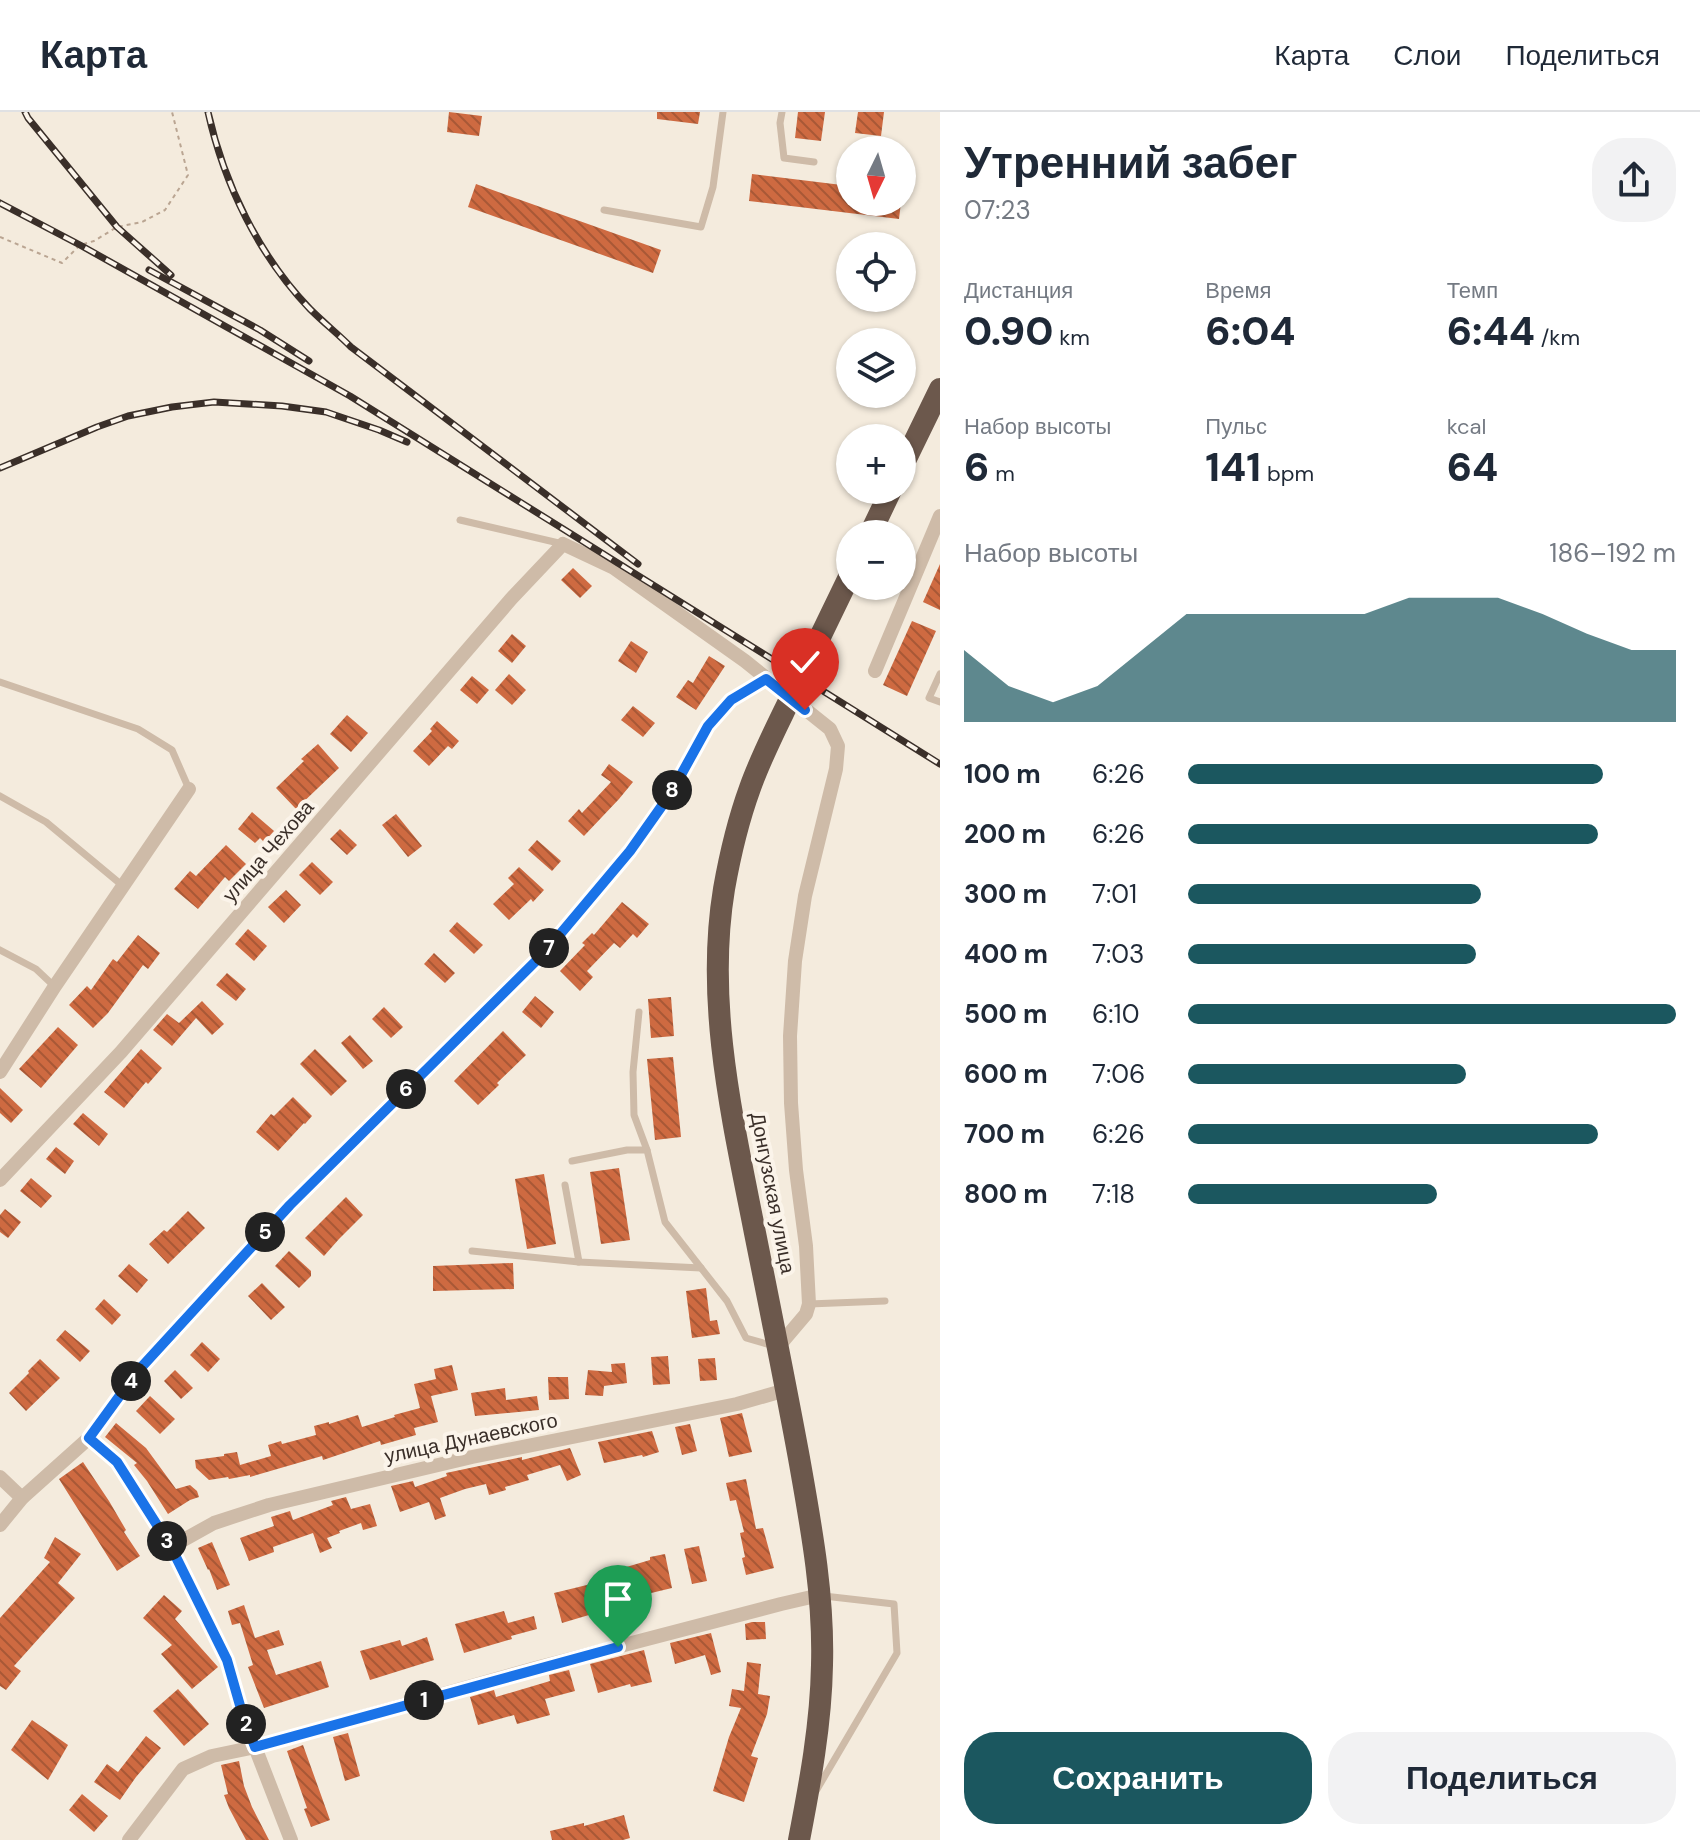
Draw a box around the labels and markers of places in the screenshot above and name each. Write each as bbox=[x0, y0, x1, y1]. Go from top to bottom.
pin bbox=[771, 628, 839, 710]
pin: 8 bbox=[652, 770, 692, 810]
pin: 7 bbox=[529, 928, 569, 968]
pin: 6 bbox=[386, 1069, 426, 1109]
pin: 5 bbox=[245, 1212, 285, 1252]
pin: 4 bbox=[111, 1361, 151, 1401]
pin: 3 bbox=[147, 1521, 187, 1561]
pin bbox=[584, 1565, 652, 1647]
pin: 1 bbox=[404, 1680, 444, 1720]
pin: 2 bbox=[226, 1704, 266, 1744]

